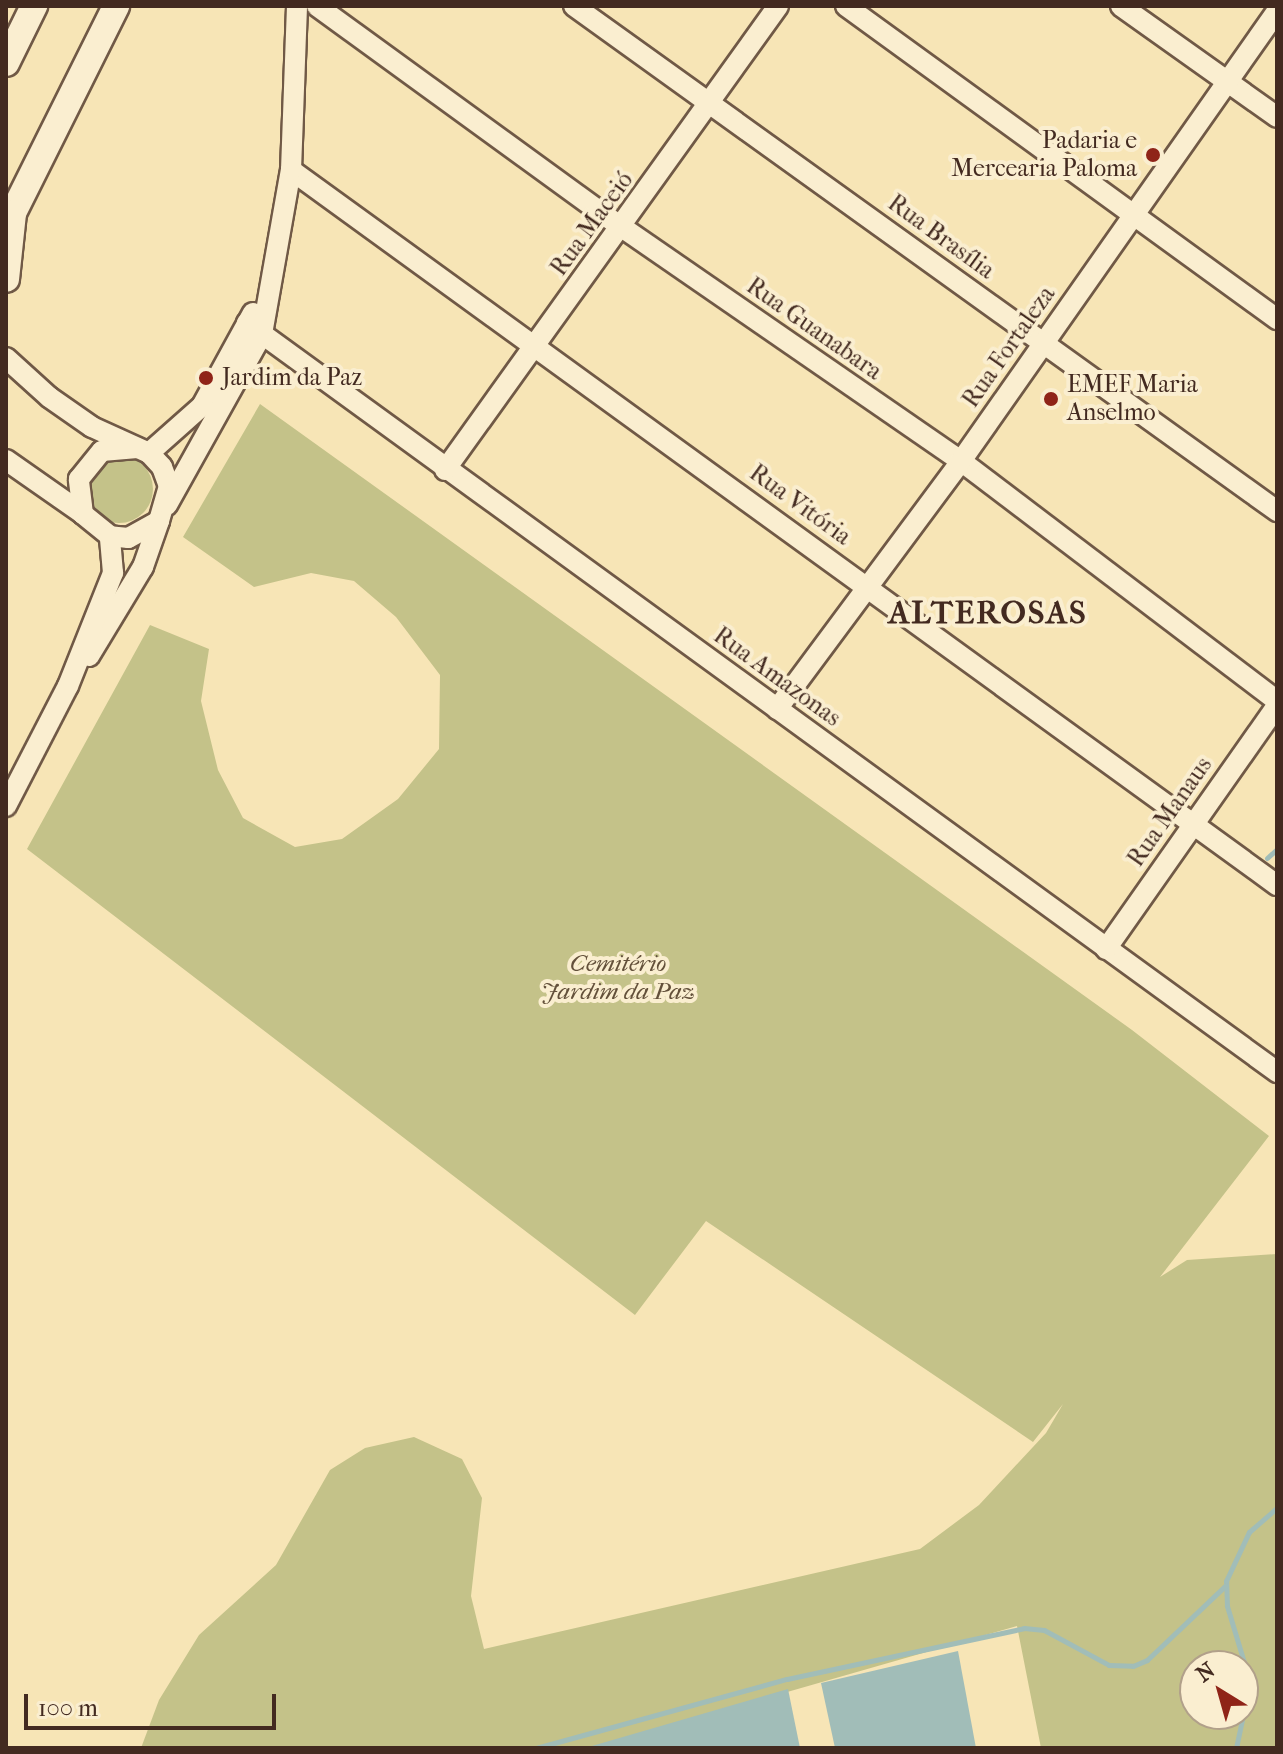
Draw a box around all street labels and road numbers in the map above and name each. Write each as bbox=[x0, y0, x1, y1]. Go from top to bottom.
street label: Rua Maceió bbox=[545, 166, 639, 282]
street label: Rua Brasília bbox=[882, 189, 1000, 285]
street label: Rua Guanabara bbox=[741, 272, 887, 386]
street label: Rua Fortaleza bbox=[957, 281, 1061, 413]
street label: Rua Vitória bbox=[744, 459, 856, 551]
street label: Rua Amazonas bbox=[708, 621, 846, 733]
street label: Rua Manaus bbox=[1122, 752, 1218, 872]

